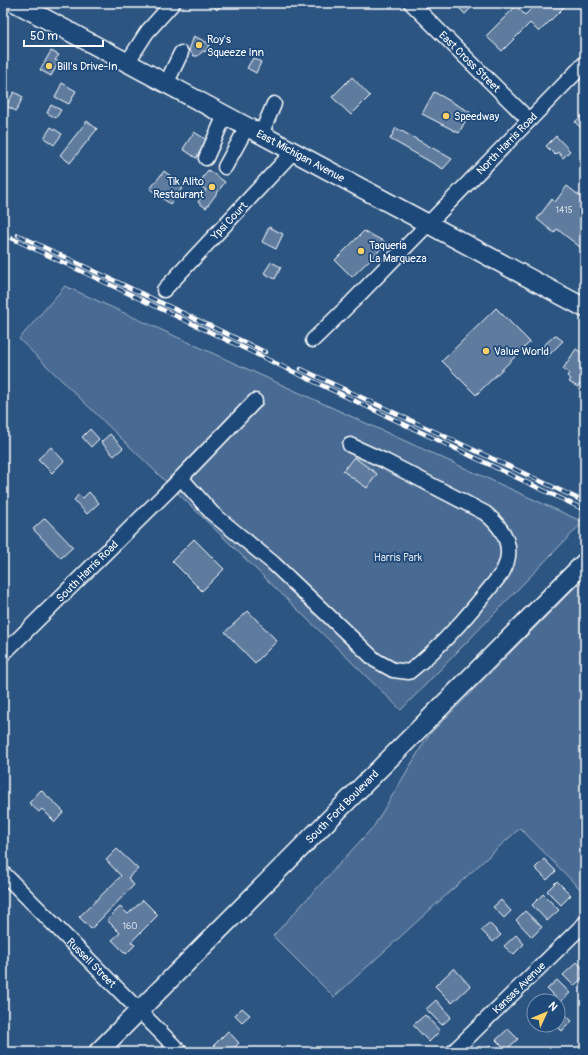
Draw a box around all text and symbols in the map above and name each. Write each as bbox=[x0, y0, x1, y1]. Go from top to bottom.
scale bar bbox=[24, 22, 103, 48]
text: 50 m bbox=[30, 29, 58, 44]
street label: East Cross Street bbox=[436, 29, 503, 95]
place label: Roy's Squeeze Inn bbox=[207, 33, 264, 59]
marker: Roy's Squeeze Inn bbox=[194, 40, 204, 50]
place label: Bill's Drive-In bbox=[57, 60, 117, 73]
marker: Bill's Drive-In bbox=[44, 61, 54, 71]
place label: Speedway bbox=[454, 110, 499, 123]
street label: North Harris Road bbox=[474, 110, 540, 177]
marker: Speedway bbox=[441, 111, 451, 121]
street label: East Michigan Avenue bbox=[254, 127, 347, 185]
place label: Tik Alito Restaurant bbox=[153, 175, 205, 201]
marker: Tik Alito Restaurant bbox=[207, 182, 217, 192]
street label: Ypsi Court bbox=[208, 199, 250, 243]
house number: 1415 bbox=[555, 205, 573, 216]
place label: Taqueria La Marqueza bbox=[369, 239, 427, 265]
marker: Taqueria La Marqueza bbox=[356, 246, 366, 256]
place label: Value World bbox=[494, 345, 549, 358]
marker: Value World bbox=[481, 346, 491, 356]
street label: South Harris Road bbox=[54, 538, 121, 605]
park label: Harris Park bbox=[374, 551, 423, 564]
street label: South Ford Boulevard bbox=[303, 767, 382, 846]
house number: 160 bbox=[123, 921, 137, 932]
street label: Russell Street bbox=[64, 935, 119, 991]
street label: Kansas Avenue bbox=[490, 959, 549, 1017]
north arrow bbox=[526, 993, 566, 1033]
text: N bbox=[546, 999, 560, 1014]

